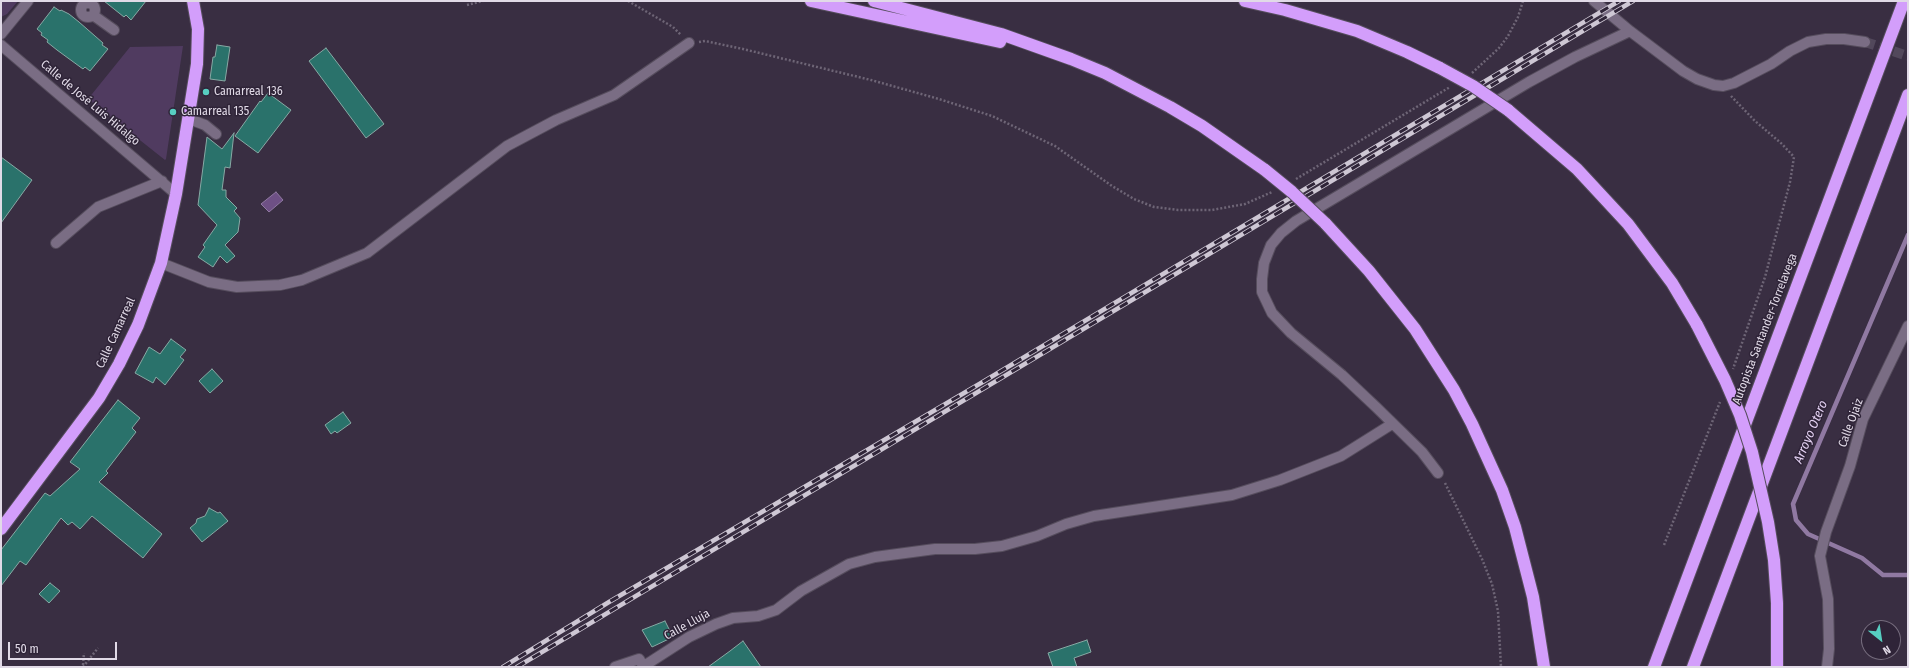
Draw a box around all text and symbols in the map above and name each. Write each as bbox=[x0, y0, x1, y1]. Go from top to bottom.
street label: Calle de José Luis Hidalgo bbox=[37, 57, 143, 149]
place label: Camarreal 136 bbox=[214, 85, 283, 99]
marker: Camarreal 136 bbox=[201, 87, 211, 97]
place label: Camarreal 135 bbox=[181, 105, 249, 119]
marker: Camarreal 135 bbox=[168, 107, 178, 117]
street label: Autopista Santander-Torrelavega bbox=[1730, 252, 1800, 406]
street label: Calle Camarreal bbox=[93, 295, 139, 371]
street label: Calle Ojaiz bbox=[1836, 397, 1866, 449]
water label: Arroyo Otero bbox=[1791, 398, 1831, 466]
street label: Calle Lluja bbox=[662, 607, 712, 643]
north arrow bbox=[1861, 620, 1901, 660]
scale bar bbox=[10, 634, 119, 660]
text: 50 m bbox=[15, 642, 39, 656]
text: N bbox=[1881, 643, 1893, 657]

